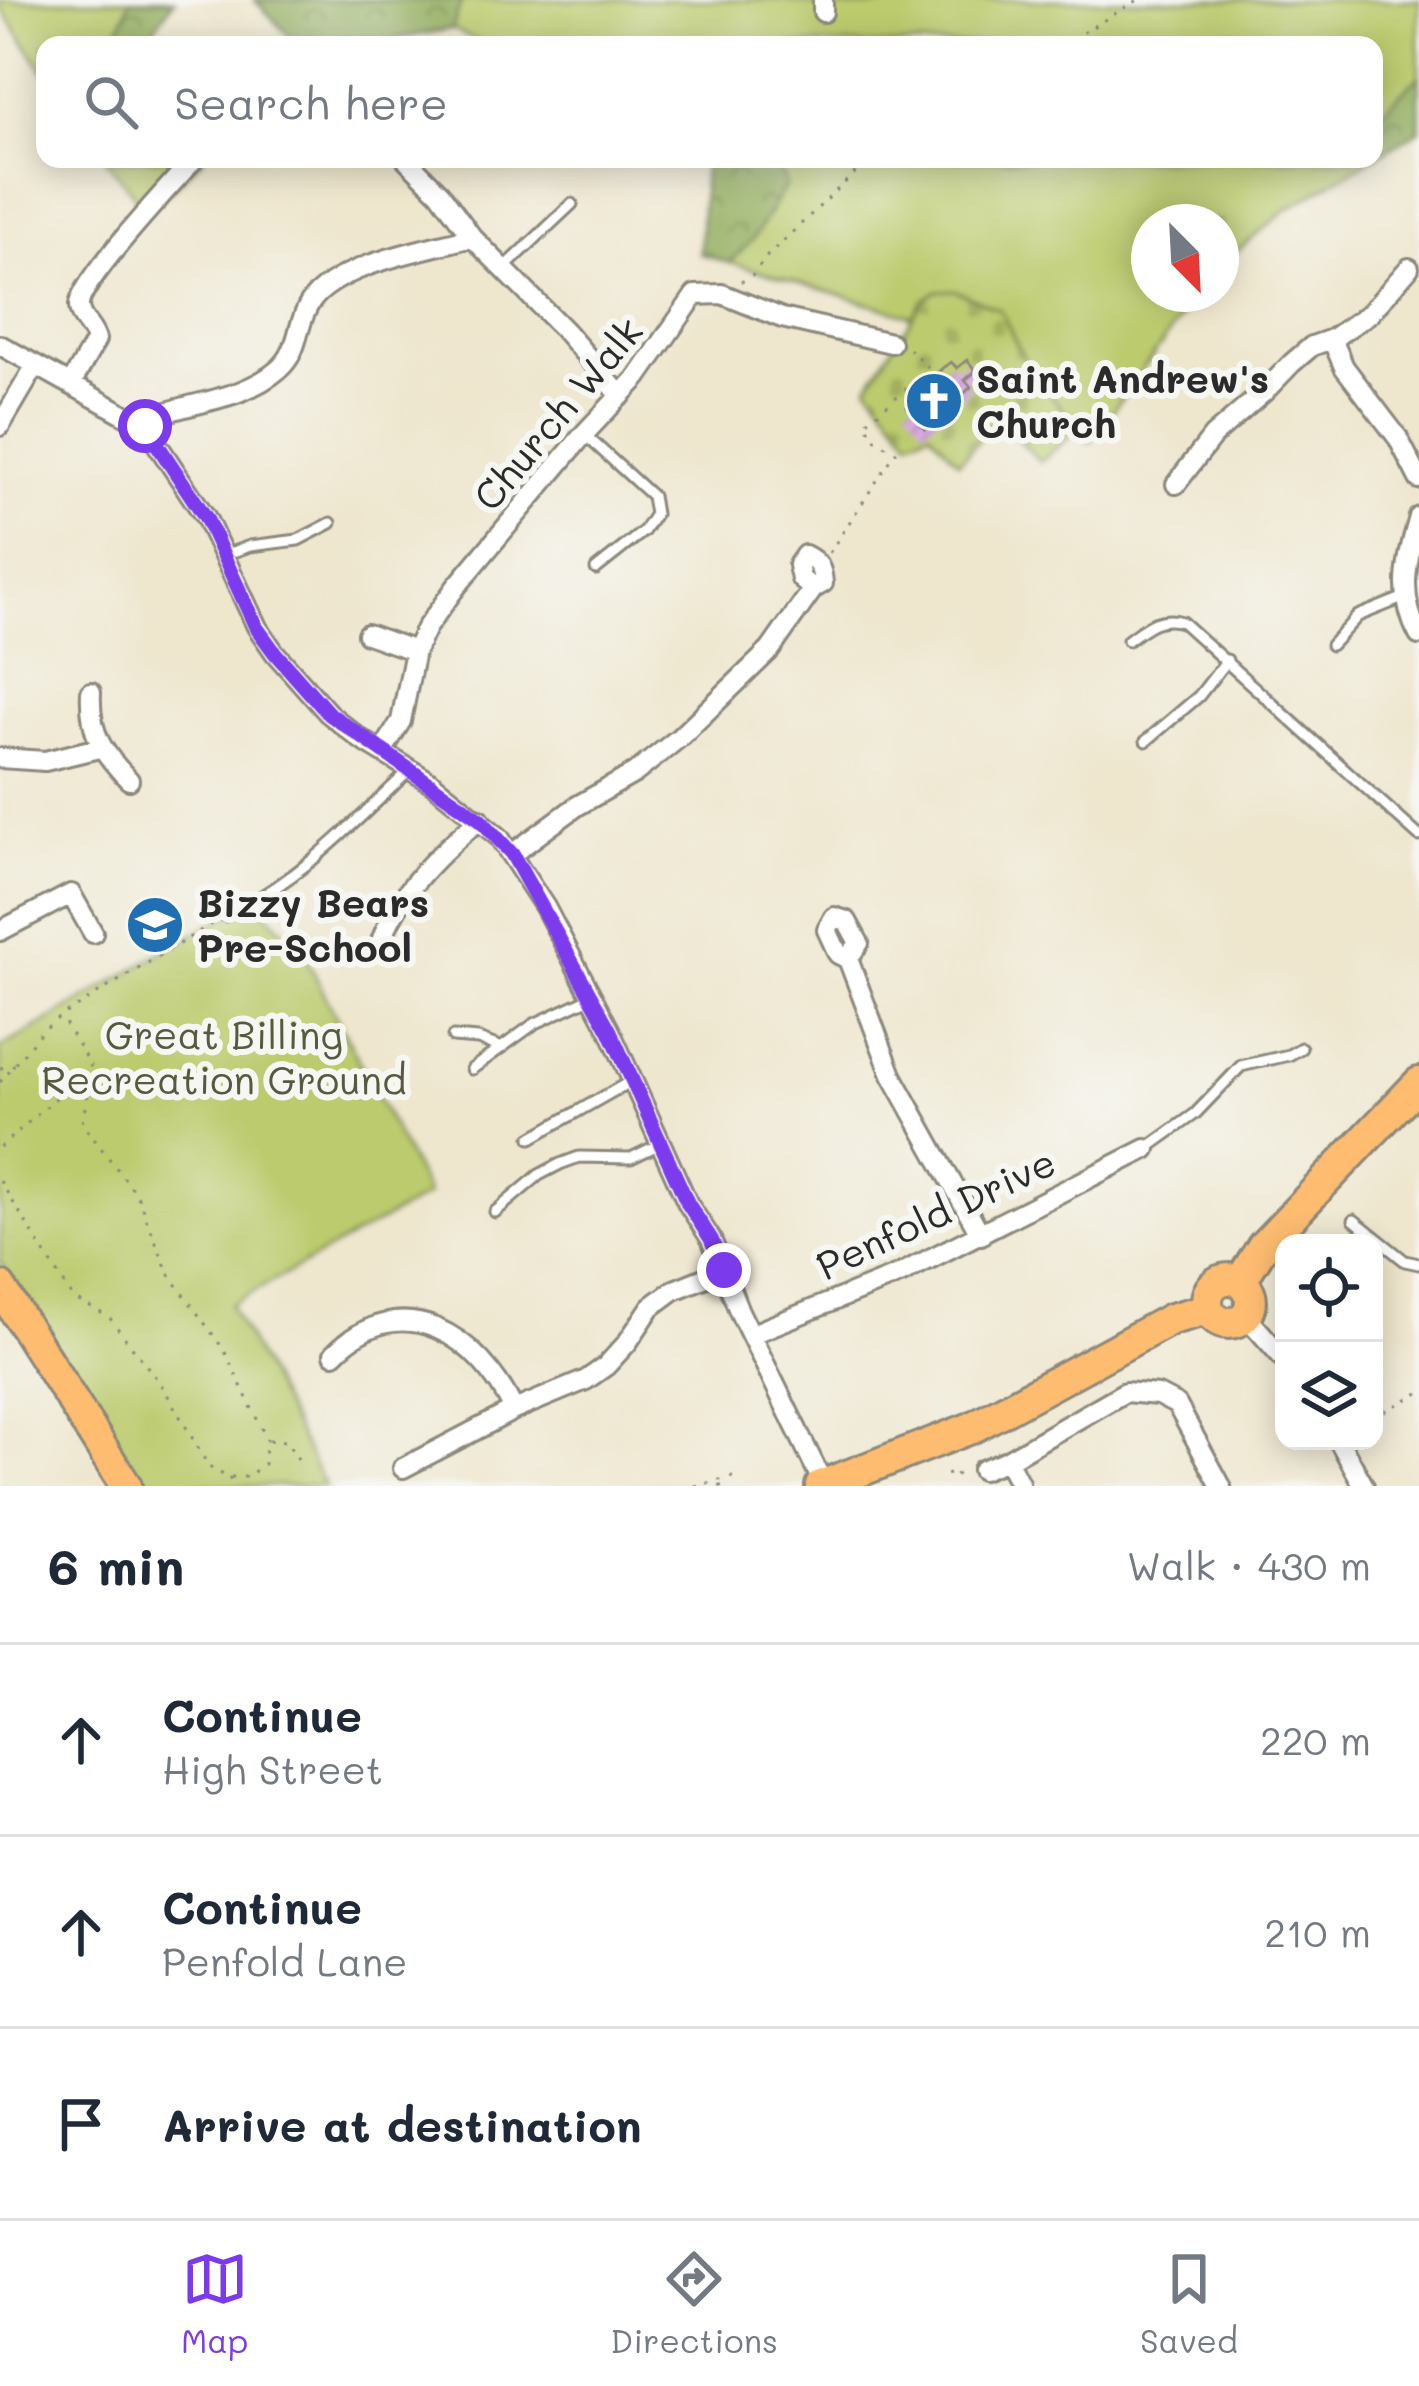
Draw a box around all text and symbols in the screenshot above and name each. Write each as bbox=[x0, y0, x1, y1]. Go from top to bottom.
search box bbox=[36, 36, 1383, 168]
icon: search bbox=[78, 69, 144, 135]
text: Search here bbox=[174, 73, 448, 131]
north arrow bbox=[1131, 204, 1239, 312]
street label: Church Walk bbox=[461, 306, 653, 520]
place label: Saint Andrew's Church bbox=[976, 352, 1269, 448]
church icon: Saint Andrew's Church bbox=[903, 370, 965, 432]
route start bbox=[118, 399, 172, 453]
place label: Bizzy Bears Pre-School bbox=[197, 876, 429, 972]
school or university icon: Bizzy Bears Pre-School bbox=[124, 894, 186, 956]
park label: Great Billing Recreation Ground bbox=[41, 1008, 407, 1104]
street label: Penfold Drive bbox=[808, 1135, 1063, 1290]
map controls bbox=[1275, 1234, 1383, 1450]
button: locate bbox=[1275, 1234, 1383, 1342]
route end bbox=[697, 1243, 751, 1297]
button: layers bbox=[1275, 1342, 1383, 1450]
text: 6 min bbox=[48, 1531, 184, 1598]
text: Walk · 430 m bbox=[1127, 1539, 1371, 1590]
text: Continue bbox=[162, 1685, 362, 1743]
icon: ahead bbox=[48, 1707, 114, 1773]
text: 220 m bbox=[1260, 1714, 1371, 1765]
text: High Street bbox=[162, 1743, 383, 1794]
text: Continue bbox=[162, 1877, 362, 1935]
icon: ahead bbox=[48, 1899, 114, 1965]
text: 210 m bbox=[1264, 1906, 1371, 1957]
text: Penfold Lane bbox=[162, 1935, 407, 1986]
icon: arrive bbox=[48, 2091, 114, 2157]
text: Arrive at destination bbox=[162, 2095, 642, 2153]
tab: Map bbox=[181, 2246, 248, 2361]
tab: Directions bbox=[610, 2246, 778, 2361]
tab: Saved bbox=[1140, 2246, 1238, 2361]

